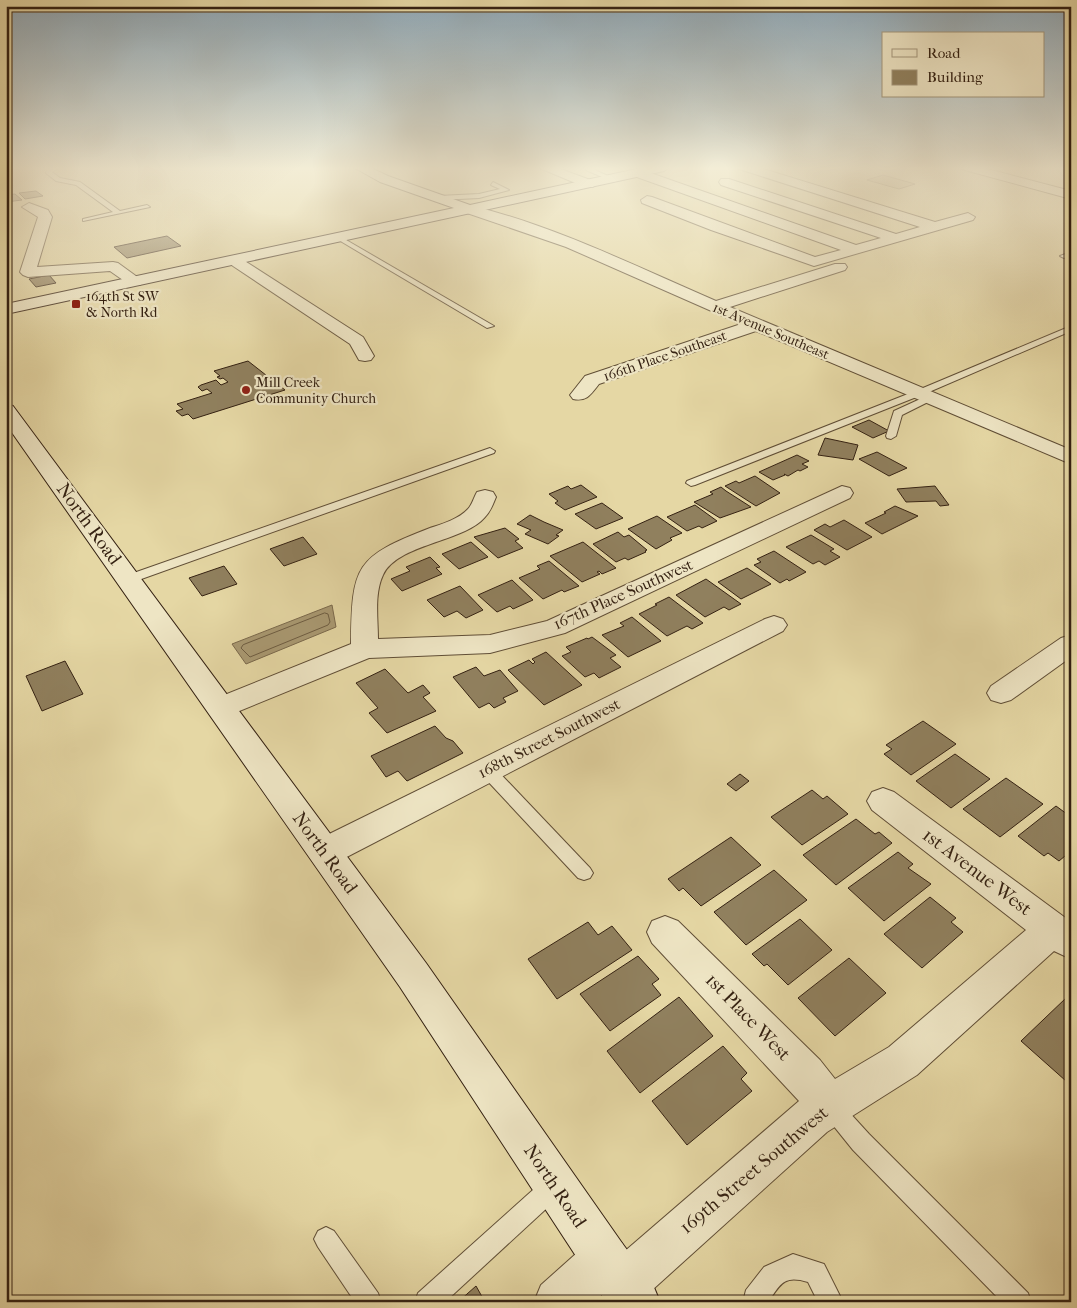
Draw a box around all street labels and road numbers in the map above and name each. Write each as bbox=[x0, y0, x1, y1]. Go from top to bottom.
street label: 1st Avenue Southeast bbox=[710, 299, 832, 363]
street label: 166th Place Southeast bbox=[601, 327, 729, 385]
street label: North Road bbox=[52, 479, 126, 570]
street label: 167th Place Southwest bbox=[550, 555, 696, 633]
street label: 168th Street Southwest bbox=[475, 694, 623, 782]
street label: North Road bbox=[288, 808, 362, 899]
street label: 1st Avenue West bbox=[918, 824, 1036, 920]
street label: 1st Place West bbox=[701, 969, 795, 1065]
street label: 169th Street Southwest bbox=[675, 1101, 833, 1238]
street label: North Road bbox=[519, 1140, 591, 1232]

